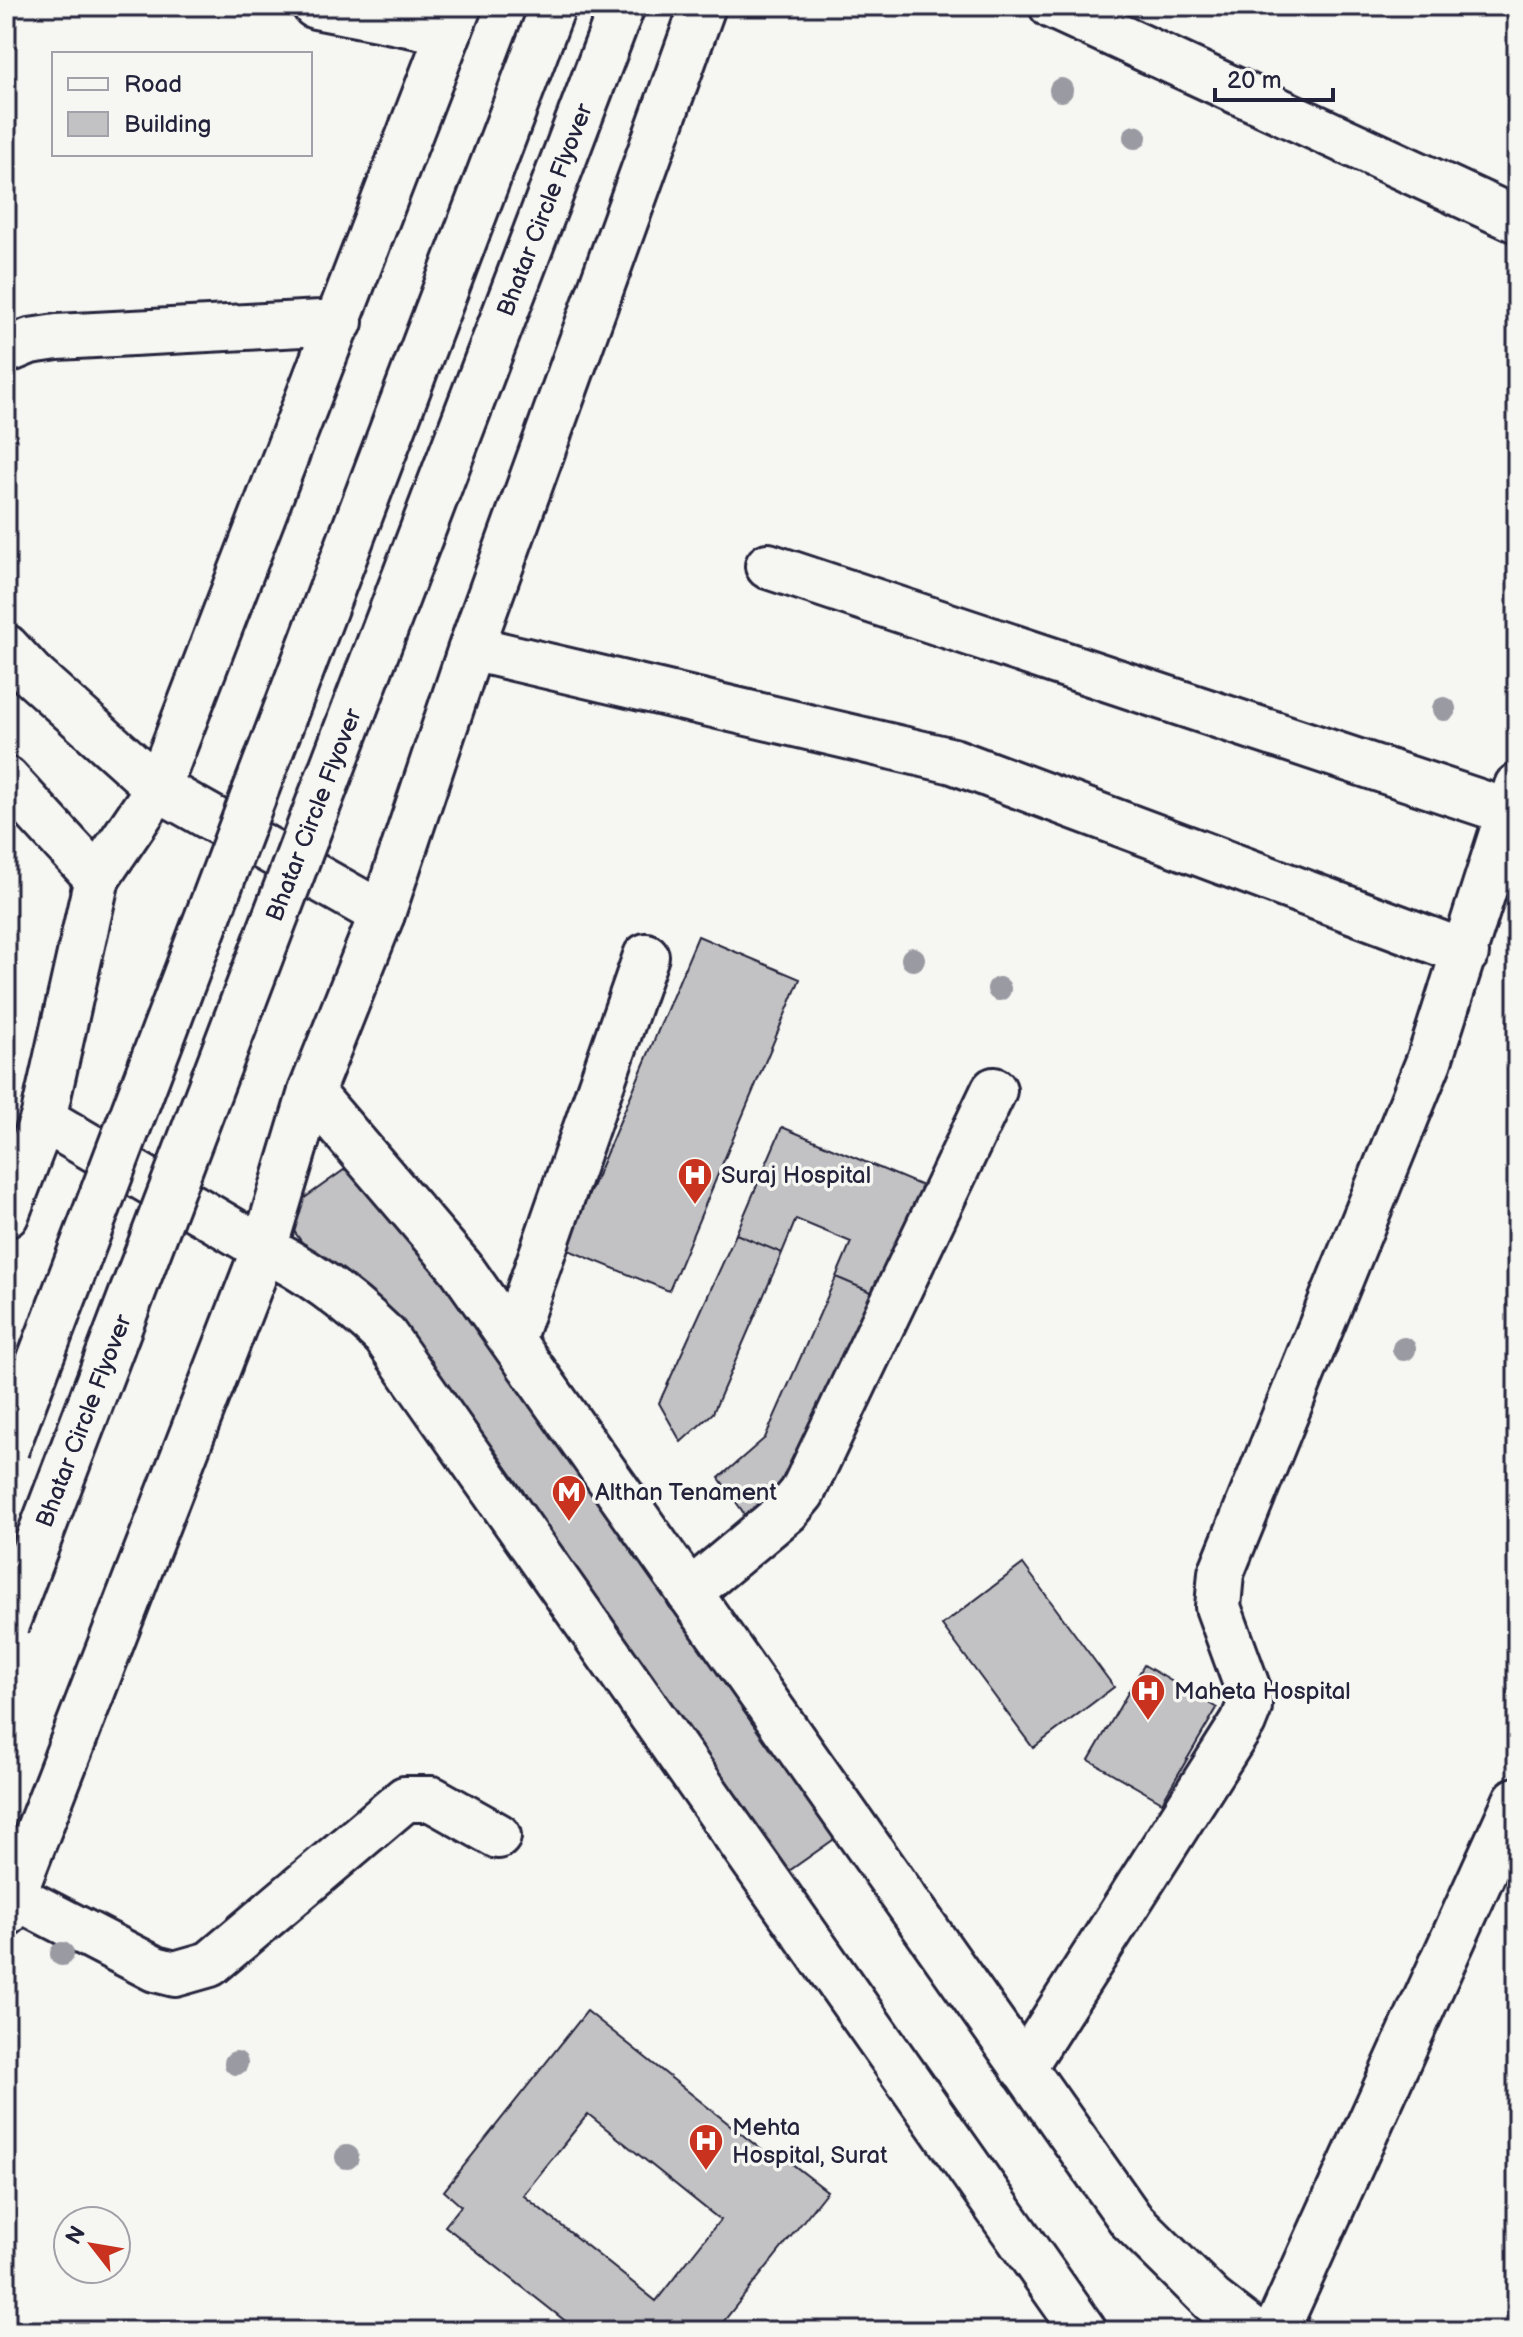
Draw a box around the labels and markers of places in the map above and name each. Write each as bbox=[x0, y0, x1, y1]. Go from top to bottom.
hospital icon: Suraj Hospital bbox=[676, 1156, 714, 1206]
place label: Suraj Hospital bbox=[721, 1161, 871, 1190]
metro station icon: Althan Tenament bbox=[550, 1473, 588, 1523]
place label: Althan Tenament bbox=[595, 1478, 777, 1507]
hospital icon: Maheta Hospital bbox=[1129, 1672, 1167, 1722]
place label: Maheta Hospital bbox=[1174, 1677, 1351, 1706]
place label: Mehta Hospital, Surat bbox=[732, 2113, 888, 2170]
hospital icon: Mehta Hospital, Surat bbox=[687, 2122, 725, 2172]

